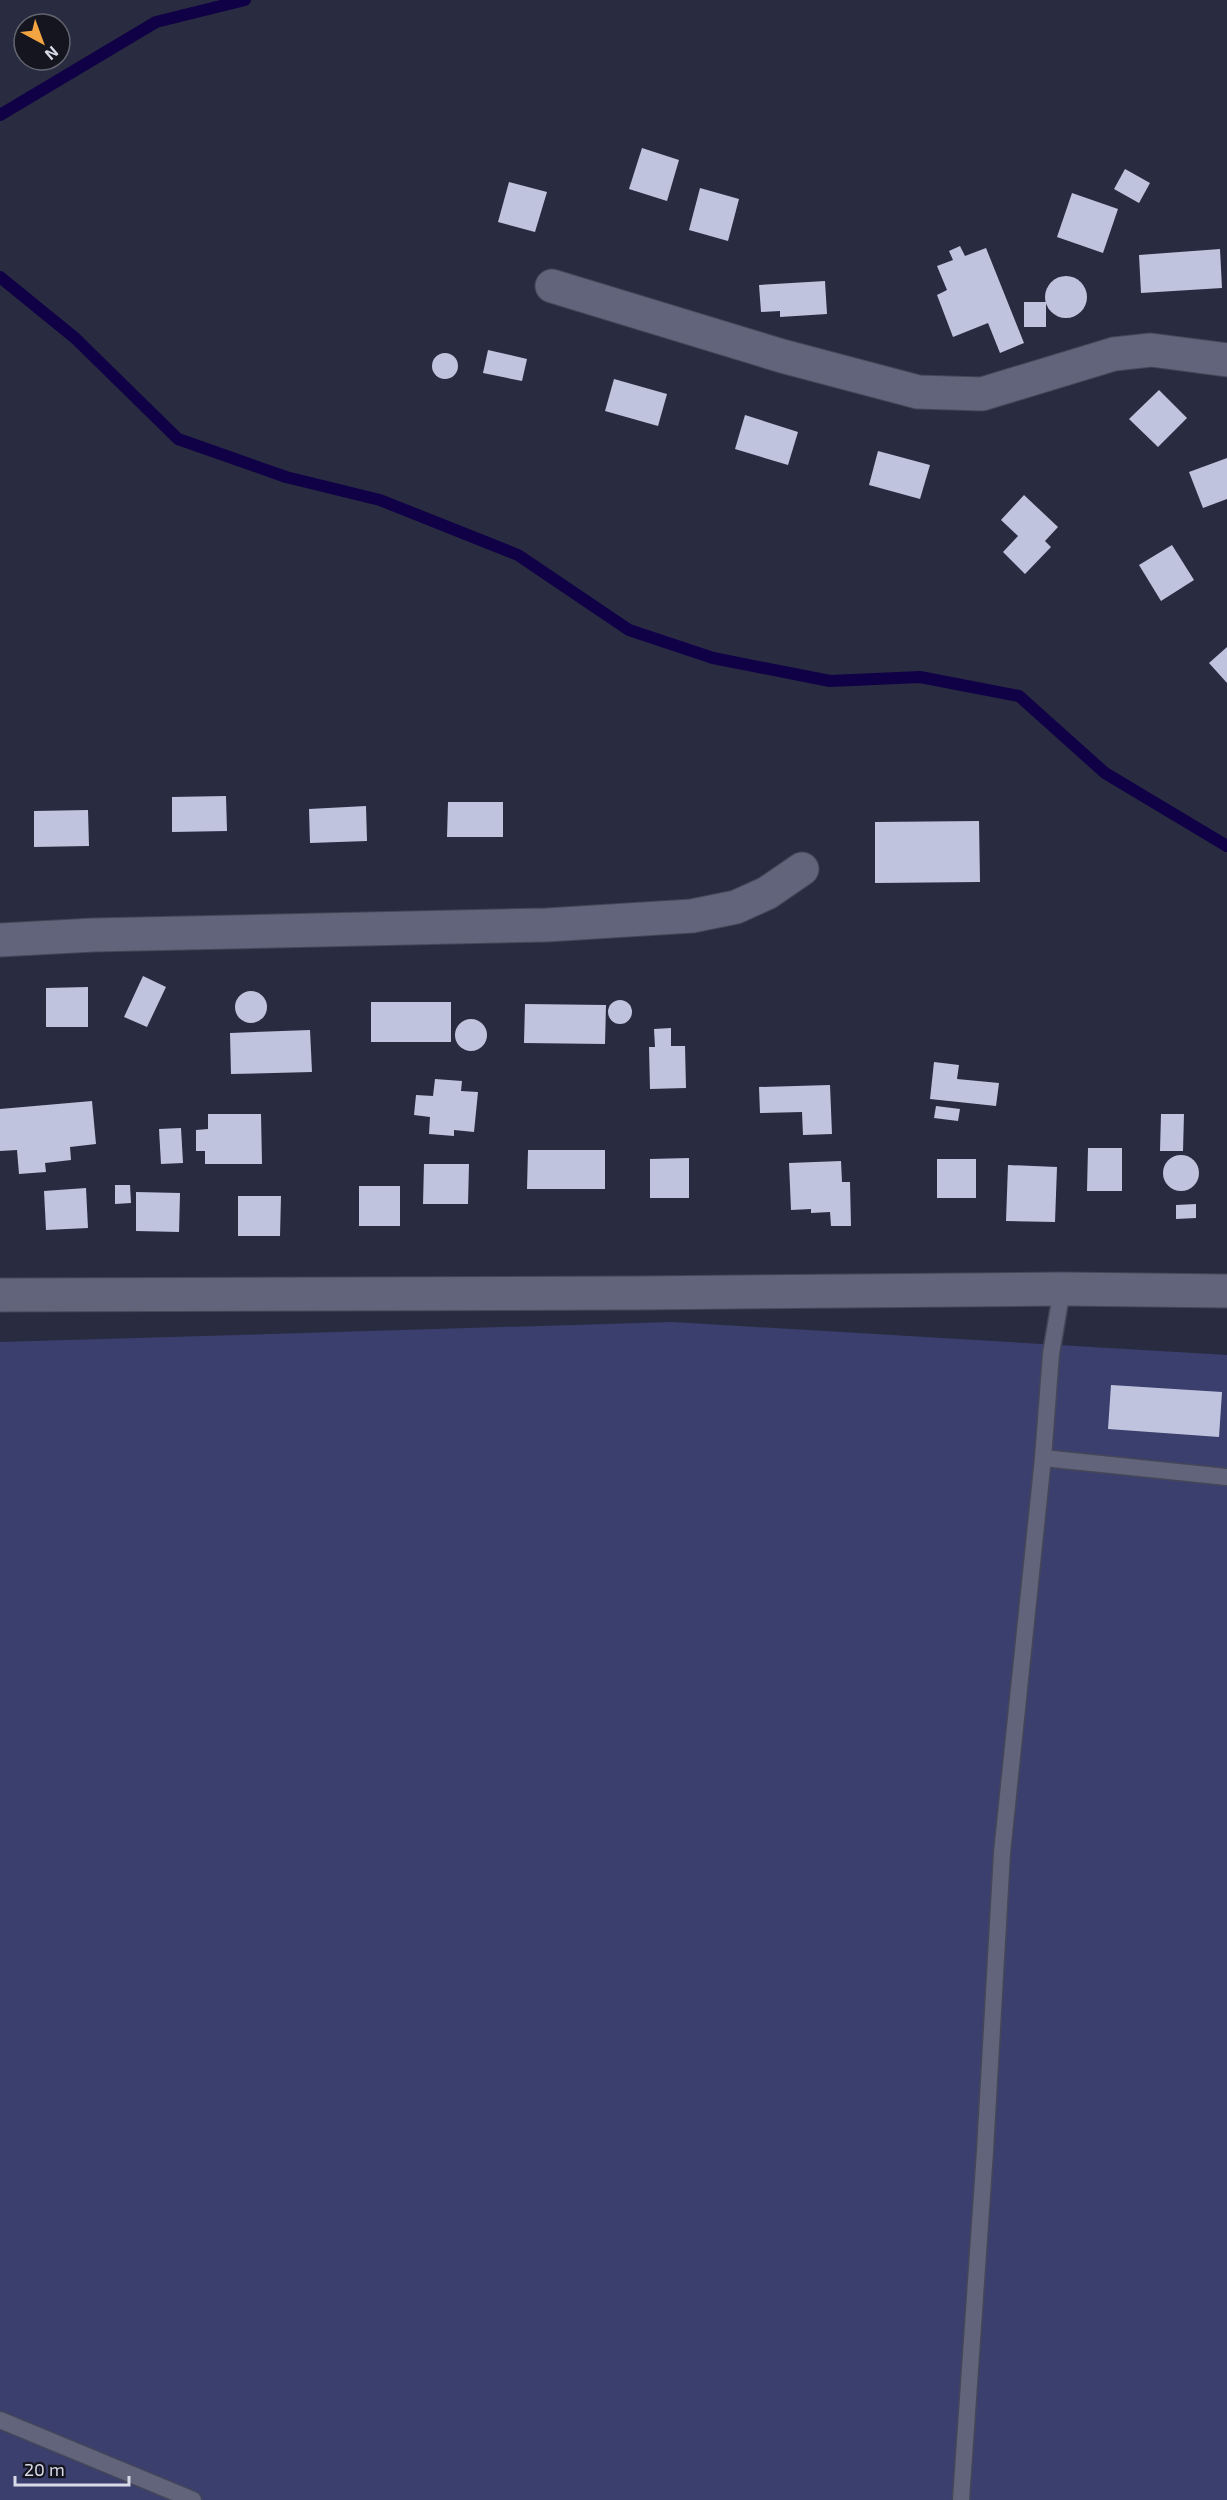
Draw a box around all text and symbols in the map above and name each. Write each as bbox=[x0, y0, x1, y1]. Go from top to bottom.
north arrow bbox=[12, 12, 72, 72]
text: N bbox=[42, 43, 63, 65]
scale bar bbox=[15, 2449, 129, 2487]
text: 20 m bbox=[24, 2458, 65, 2480]

